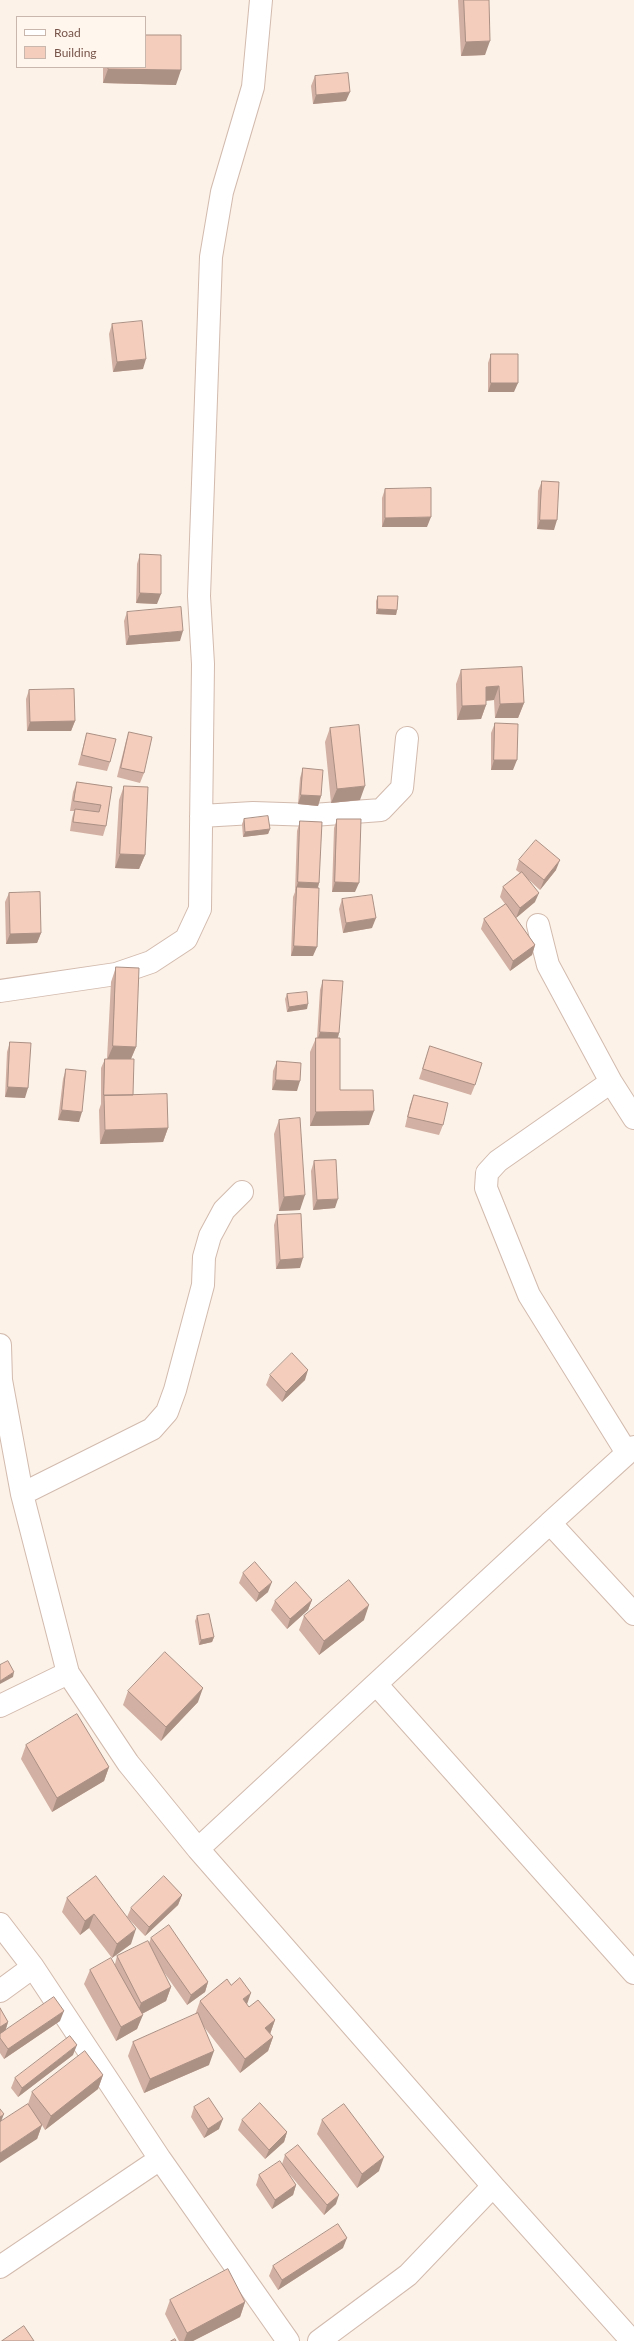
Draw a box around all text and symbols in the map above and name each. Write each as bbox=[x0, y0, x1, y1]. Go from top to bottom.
legend bbox=[16, 16, 146, 68]
text: Road bbox=[54, 25, 81, 40]
text: Building bbox=[54, 45, 97, 60]

